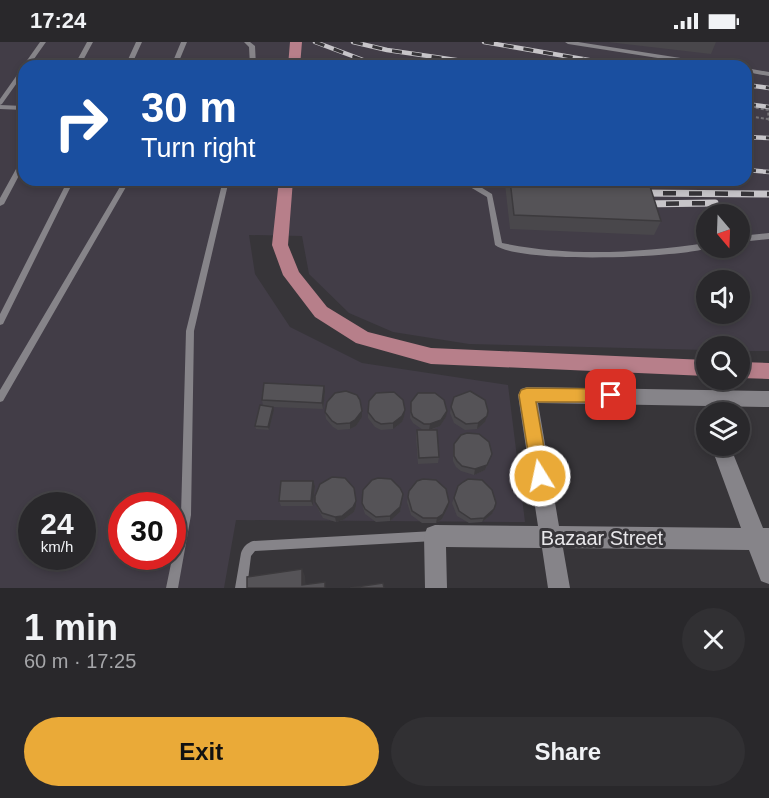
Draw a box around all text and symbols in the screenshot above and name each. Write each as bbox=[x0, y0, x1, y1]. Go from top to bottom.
text: 17:24 bbox=[30, 8, 86, 33]
icon: right bbox=[42, 84, 120, 162]
text: 30 m bbox=[141, 84, 237, 131]
text: Turn right bbox=[141, 133, 256, 163]
north arrow bbox=[696, 204, 750, 258]
map controls bbox=[696, 204, 750, 456]
button: sound bbox=[696, 270, 750, 324]
button: search bbox=[696, 336, 750, 390]
pin bbox=[585, 369, 636, 420]
icon: arrive bbox=[594, 378, 627, 411]
button: layers bbox=[696, 402, 750, 456]
position arrow bbox=[508, 444, 572, 508]
speed limit sign: 30 bbox=[108, 492, 186, 570]
text: 24 bbox=[40, 507, 74, 540]
street label: Bazaar Street bbox=[541, 527, 664, 549]
text: km/h bbox=[41, 538, 73, 555]
text: 1 min bbox=[24, 607, 118, 648]
button: close bbox=[682, 608, 745, 671]
text: 60 m · 17:25 bbox=[24, 650, 136, 672]
button: Exit bbox=[24, 717, 379, 786]
button: Share bbox=[391, 717, 745, 786]

